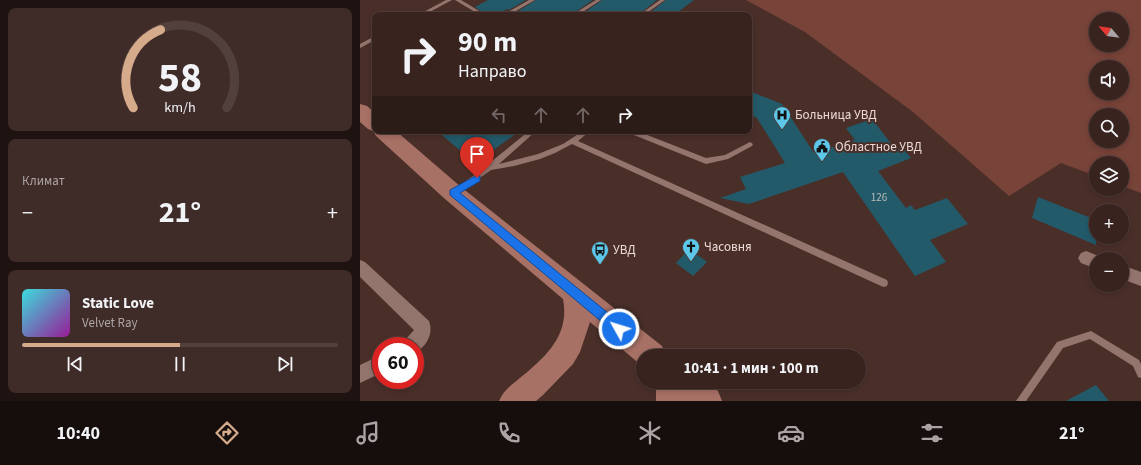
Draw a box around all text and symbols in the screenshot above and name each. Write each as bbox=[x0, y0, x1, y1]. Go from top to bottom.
north arrow bbox=[1089, 12, 1129, 52]
map controls bbox=[1089, 12, 1129, 292]
text: 90 m bbox=[458, 22, 517, 62]
icon: right bbox=[392, 28, 444, 80]
text: 58 bbox=[158, 47, 202, 107]
text: Направо bbox=[458, 59, 526, 84]
button: sound bbox=[1089, 60, 1129, 100]
text: km/h bbox=[164, 96, 196, 117]
icon: left bbox=[488, 104, 510, 126]
icon: ahead bbox=[530, 104, 552, 126]
icon: ahead bbox=[572, 104, 594, 126]
icon: right bbox=[614, 104, 636, 126]
hospital icon: Больница УВД bbox=[772, 105, 792, 130]
place label: Больница УВД bbox=[795, 106, 877, 124]
button: search bbox=[1089, 108, 1129, 148]
pin bbox=[460, 137, 494, 178]
public building icon: Областное УВД bbox=[812, 137, 832, 162]
place label: Областное УВД bbox=[835, 138, 922, 156]
icon: arrive bbox=[466, 143, 488, 165]
button: layers bbox=[1089, 156, 1129, 196]
text: Климат bbox=[22, 172, 65, 190]
house number: 126 bbox=[871, 190, 888, 205]
text: 21° bbox=[159, 191, 201, 234]
text: − bbox=[22, 197, 33, 229]
text: + bbox=[327, 197, 338, 229]
button: + bbox=[1089, 204, 1129, 244]
church icon: Часовня bbox=[681, 237, 701, 262]
place label: Часовня bbox=[704, 238, 752, 256]
bus stop icon: УВД bbox=[590, 240, 610, 265]
place label: УВД bbox=[613, 241, 636, 259]
button: − bbox=[1089, 252, 1129, 292]
text: Static Love bbox=[82, 293, 154, 314]
position arrow bbox=[598, 308, 640, 350]
text: Velvet Ray bbox=[82, 314, 138, 332]
speed limit sign: 60 bbox=[372, 337, 424, 389]
icon: previous bbox=[64, 353, 86, 375]
icon: pause bbox=[169, 353, 191, 375]
icon: next bbox=[274, 353, 296, 375]
text: 10:41 · 1 мин · 100 m bbox=[683, 358, 819, 379]
icon: directions bbox=[213, 419, 241, 447]
icon: music bbox=[354, 419, 382, 447]
icon: phone bbox=[495, 419, 523, 447]
icon: climate bbox=[636, 419, 664, 447]
icon: car bbox=[777, 419, 805, 447]
icon: filters bbox=[918, 419, 946, 447]
text: 10:40 bbox=[57, 421, 100, 446]
text: 21° bbox=[1059, 421, 1085, 446]

